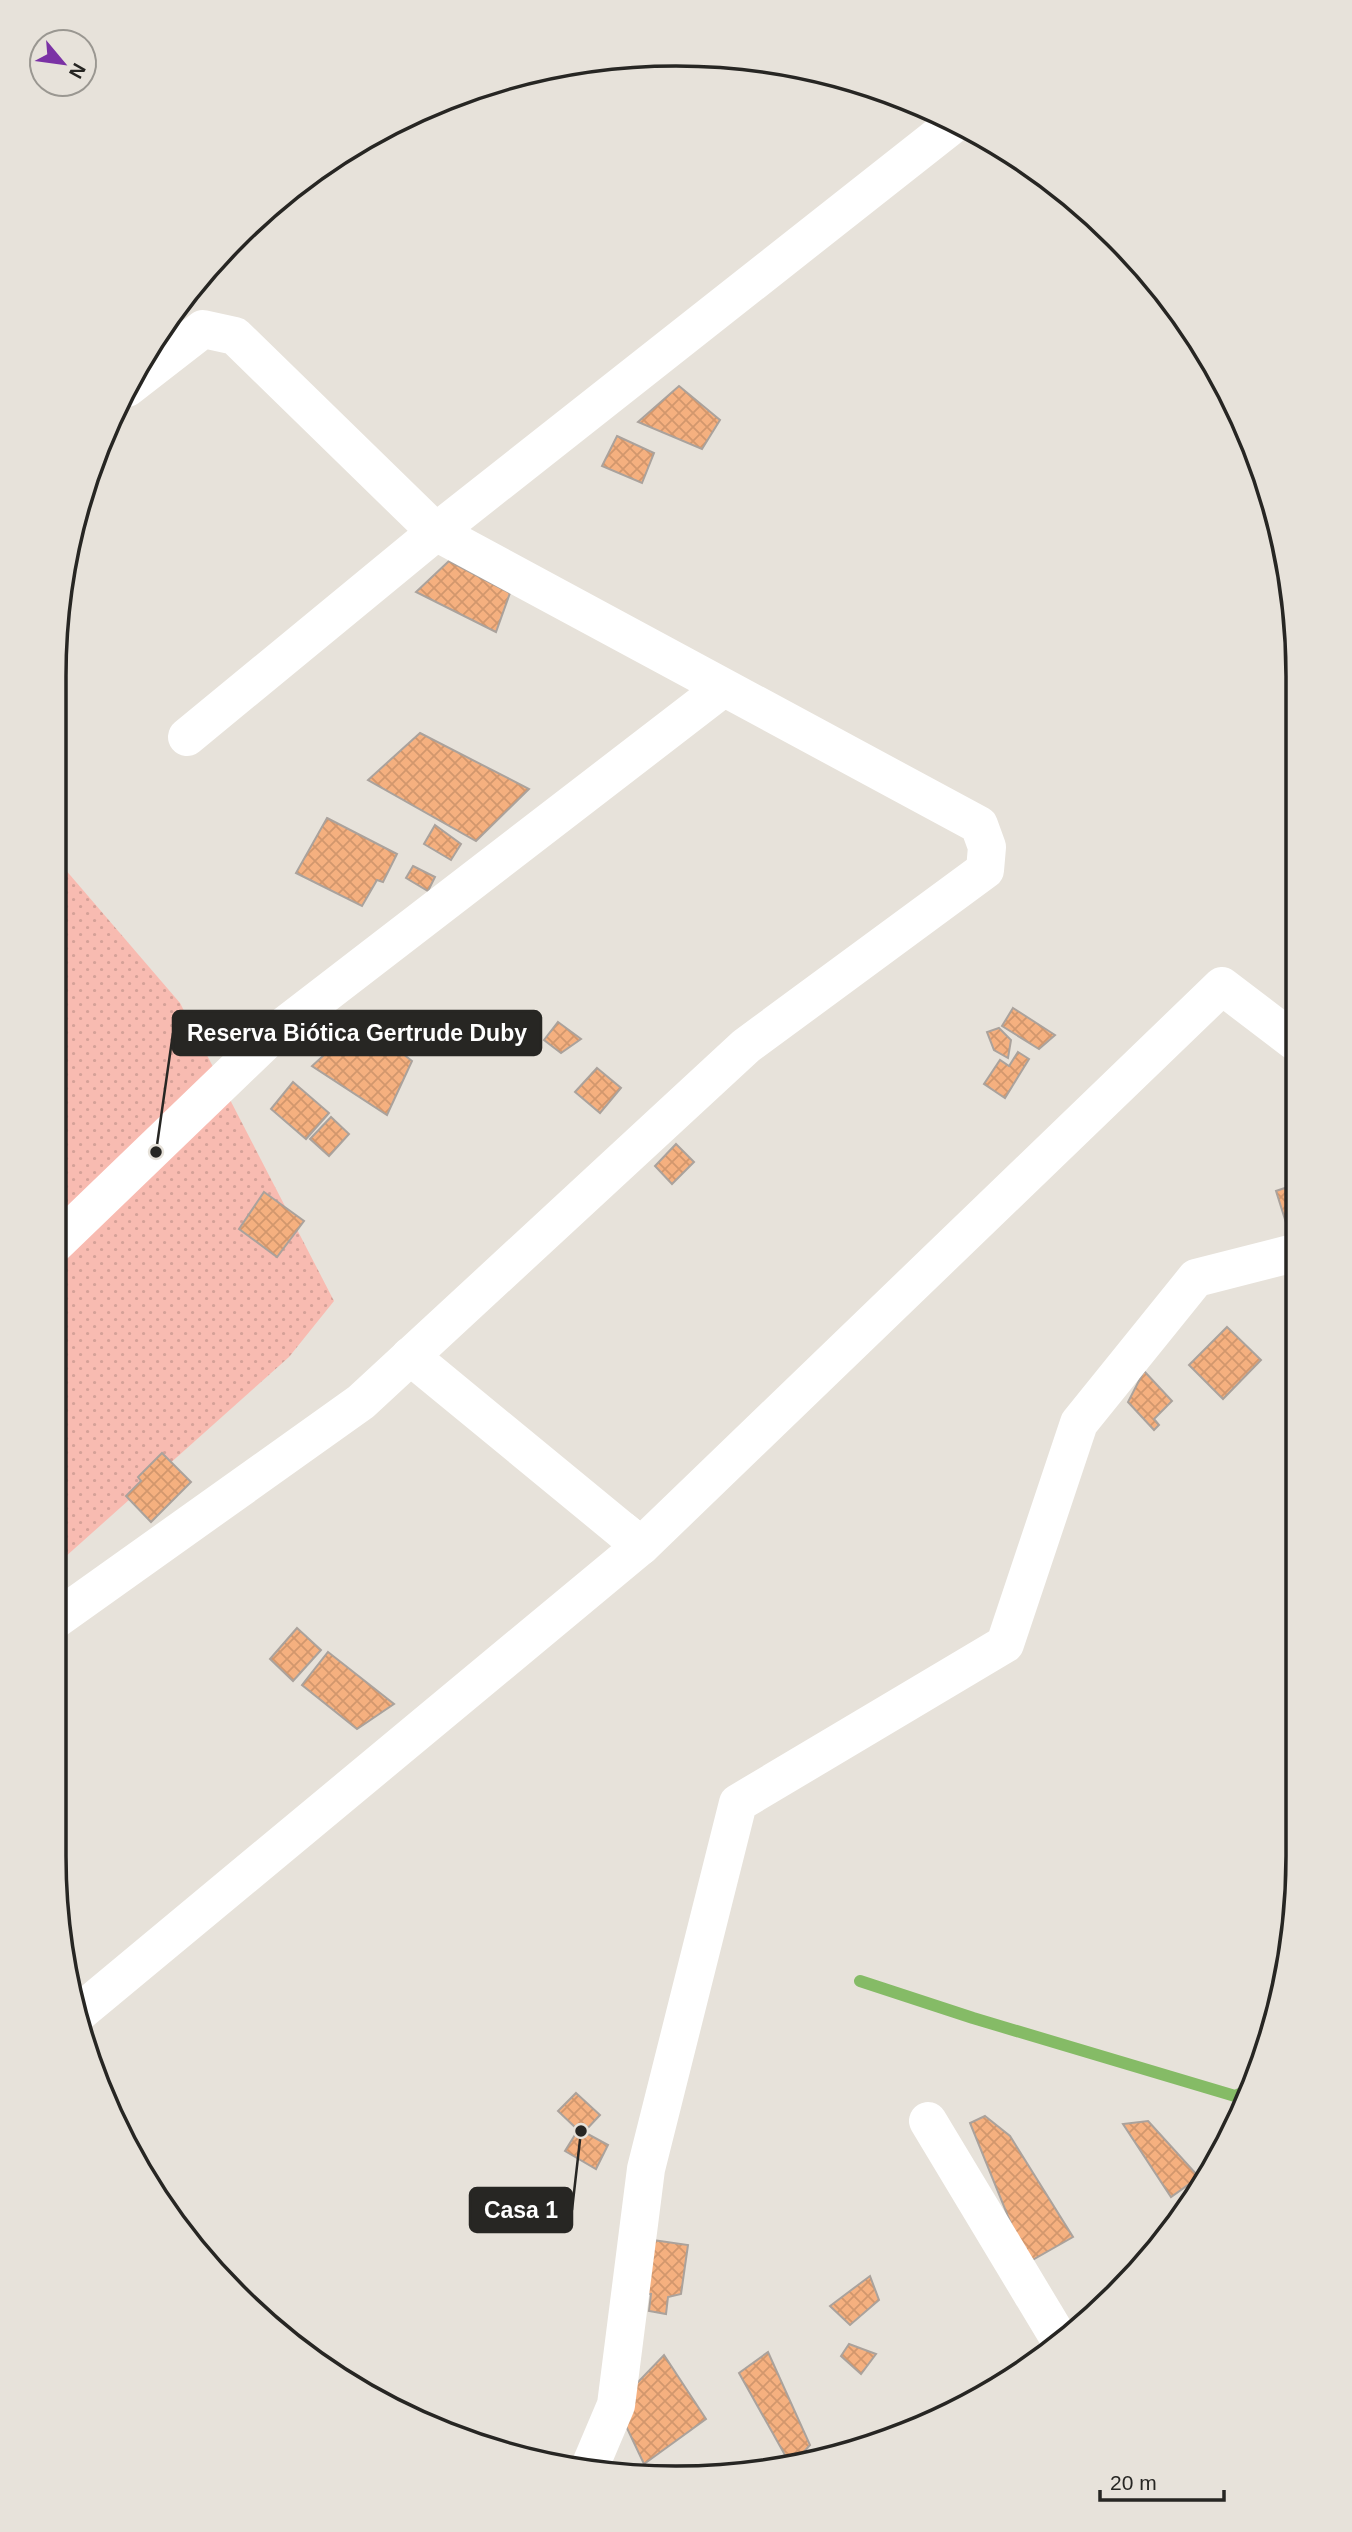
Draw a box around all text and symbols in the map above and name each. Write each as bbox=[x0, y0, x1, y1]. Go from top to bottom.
north arrow bbox=[28, 28, 98, 98]
text: N bbox=[65, 60, 90, 82]
callout: Reserva Biótica Gertrude Duby bbox=[173, 1011, 541, 1055]
text: Reserva Biótica Gertrude Duby bbox=[187, 1020, 527, 1046]
callout: Casa 1 bbox=[470, 2188, 572, 2232]
text: Casa 1 bbox=[484, 2197, 558, 2223]
scale bar bbox=[1100, 2458, 1224, 2502]
text: 20 m bbox=[1110, 2471, 1157, 2494]

